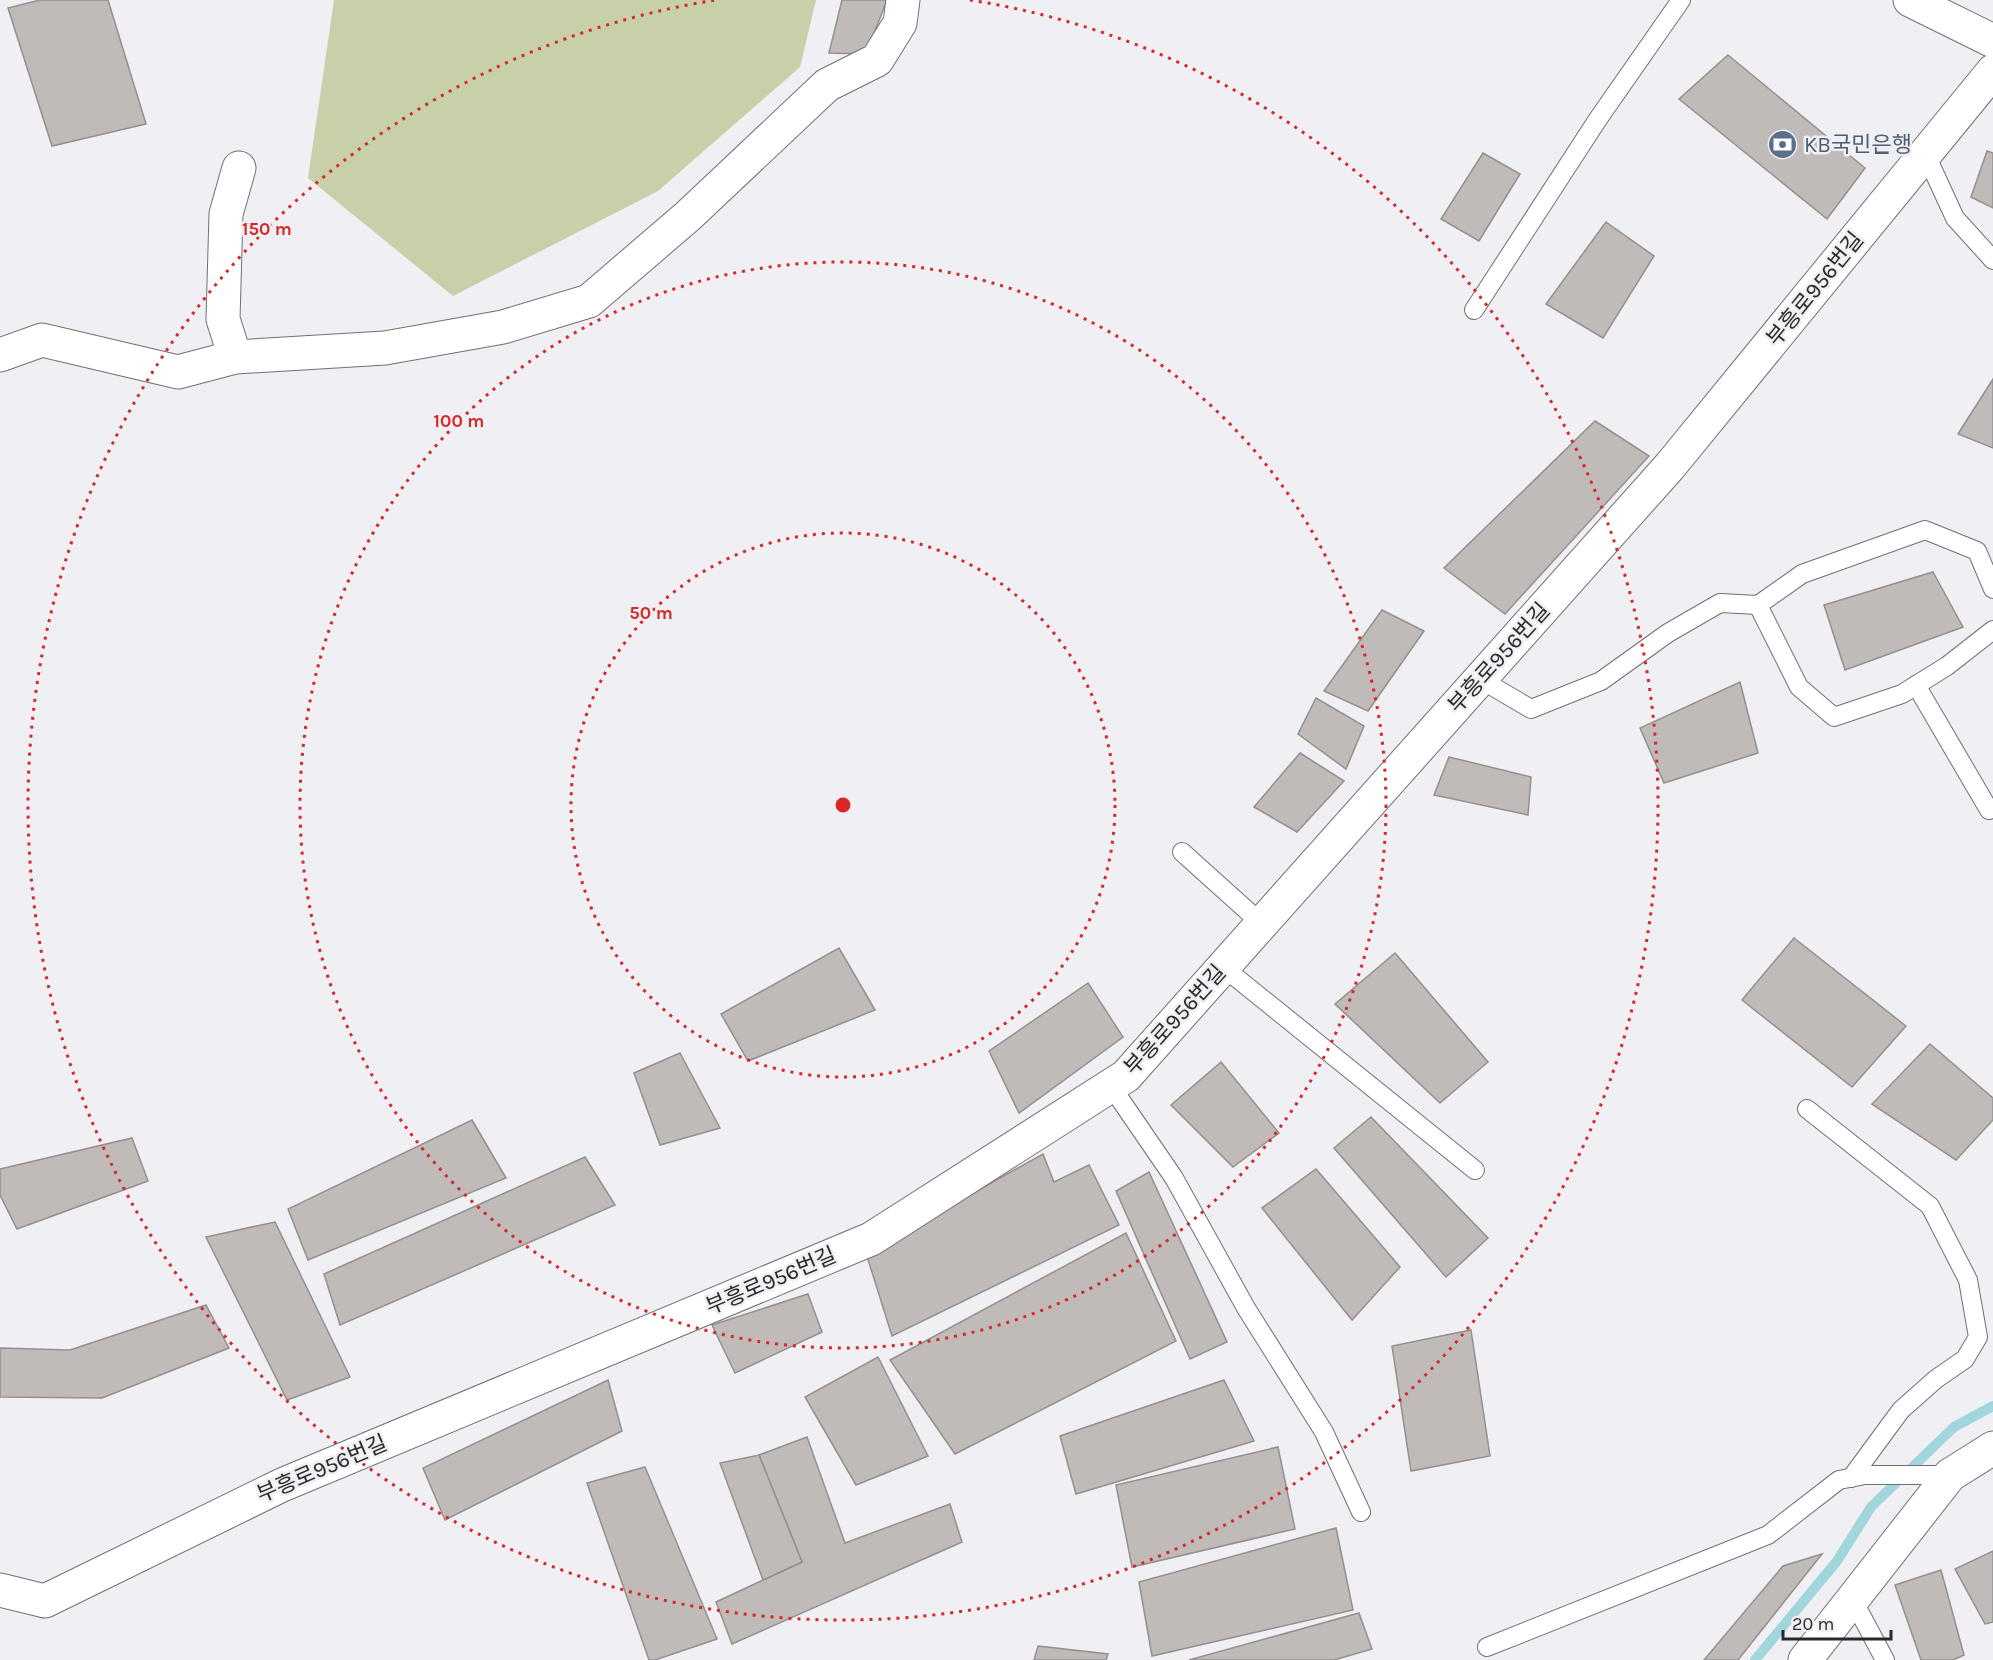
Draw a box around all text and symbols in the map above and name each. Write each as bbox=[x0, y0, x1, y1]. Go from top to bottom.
bank icon: KB국민은행 bbox=[1767, 129, 1799, 161]
place label: KB국민은행 bbox=[1804, 132, 1912, 158]
text: 150 m bbox=[242, 218, 292, 240]
street label: 부흥로956번길 bbox=[1761, 227, 1869, 351]
text: 100 m bbox=[434, 410, 484, 432]
street label: 부흥로956번길 bbox=[1443, 598, 1555, 718]
text: 50 m bbox=[629, 602, 673, 624]
centre of rings bbox=[833, 795, 853, 815]
street label: 부흥로956번길 bbox=[1119, 960, 1231, 1080]
street label: 부흥로956번길 bbox=[702, 1242, 840, 1320]
street label: 부흥로956번길 bbox=[253, 1430, 391, 1508]
scale bar bbox=[1783, 1603, 1891, 1641]
text: 20 m bbox=[1792, 1613, 1834, 1635]

